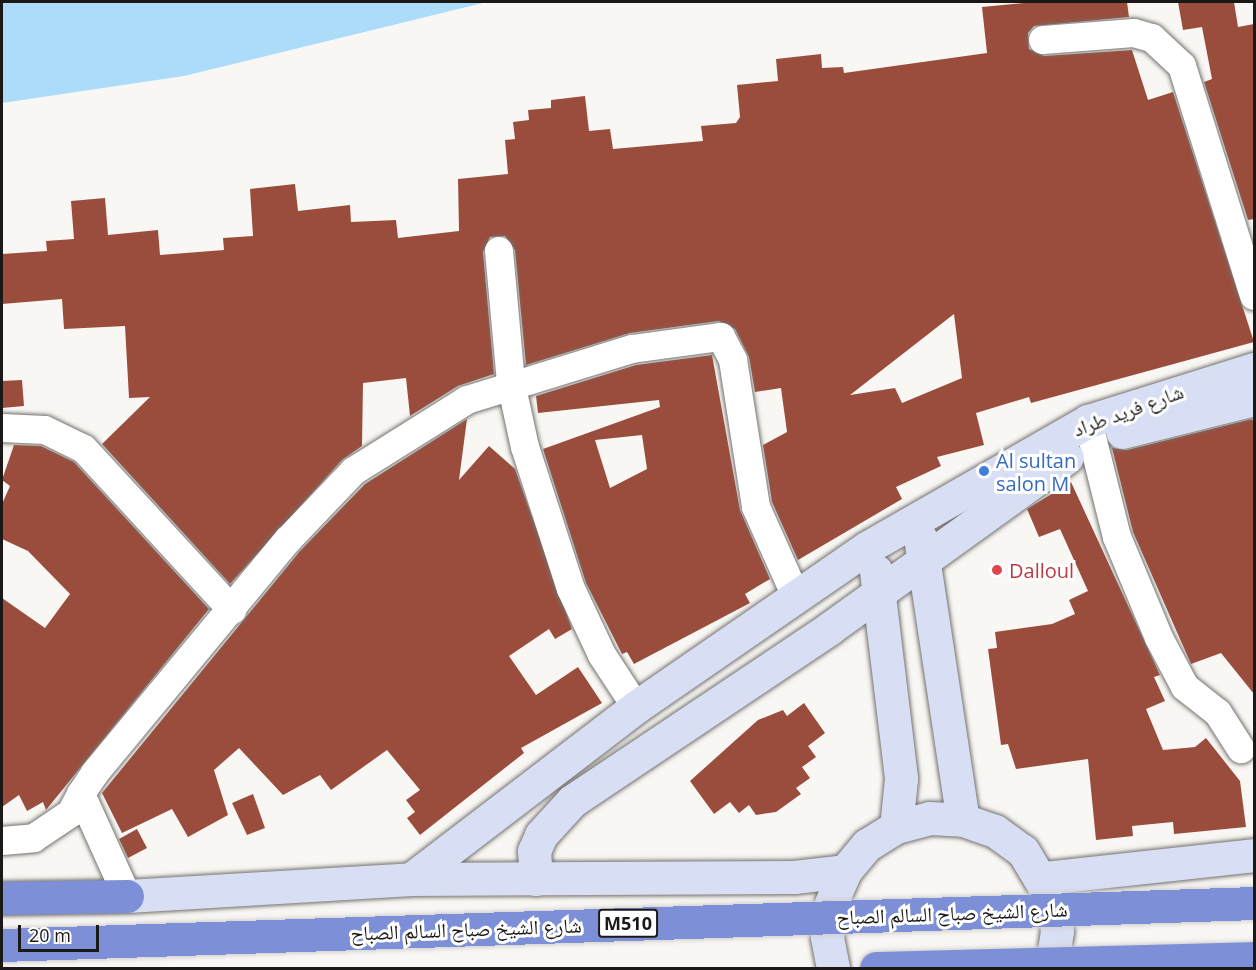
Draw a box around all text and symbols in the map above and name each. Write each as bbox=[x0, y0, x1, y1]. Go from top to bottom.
street label: شارع فريد طراد bbox=[1070, 379, 1186, 441]
place label: Al sultan salon M bbox=[996, 448, 1076, 495]
marker: Al sultan salon M bbox=[977, 464, 991, 478]
place label: Dalloul bbox=[1009, 558, 1074, 582]
marker: Dalloul bbox=[990, 563, 1004, 577]
street label: شارع الشيخ صباح السالم الصباح bbox=[836, 897, 1068, 929]
road number: M510 bbox=[598, 908, 658, 938]
scale bar bbox=[21, 913, 102, 951]
street label: شارع الشيخ صباح السالم الصباح bbox=[350, 913, 582, 945]
text: 20 m bbox=[29, 923, 71, 947]

